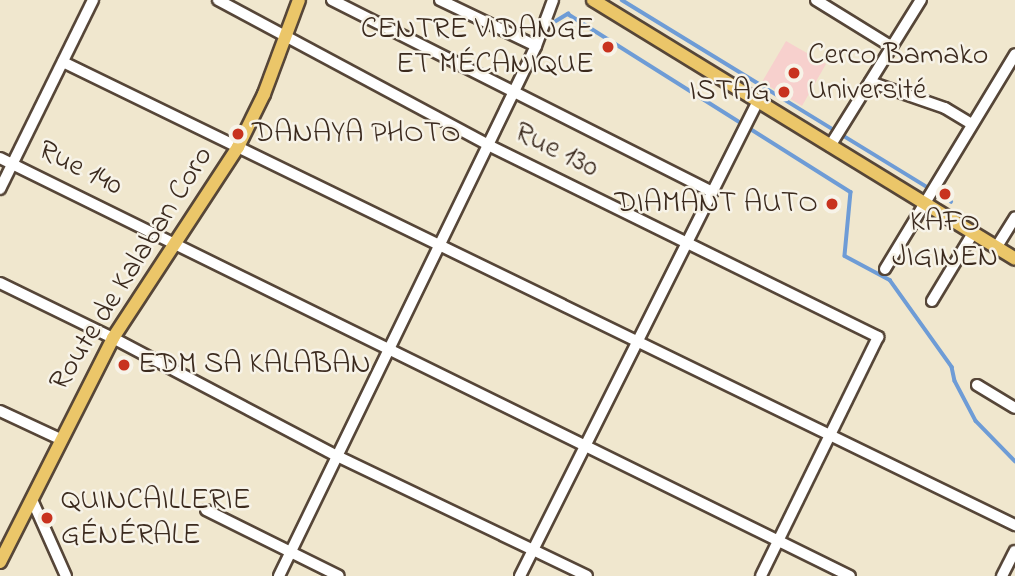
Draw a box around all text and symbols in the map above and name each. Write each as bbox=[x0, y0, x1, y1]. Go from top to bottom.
place label: CENTRE VIDANGE ET MÉCANIQUE bbox=[361, 12, 594, 82]
place label: Cerco Bamako Université bbox=[808, 38, 988, 108]
marker: CENTRE VIDANGE ET MÉCANIQUE bbox=[600, 39, 616, 55]
marker: Cerco Bamako Université bbox=[786, 65, 802, 81]
place label: ISTAG bbox=[689, 74, 770, 110]
marker: ISTAG bbox=[776, 84, 792, 100]
street label: Rue 130 bbox=[508, 115, 604, 187]
place label: DANAYA PHOTO bbox=[252, 116, 461, 152]
marker: DANAYA PHOTO bbox=[230, 126, 246, 142]
street label: Rue 140 bbox=[32, 133, 128, 205]
street label: Route de Kalaban Coro bbox=[42, 140, 222, 398]
place label: DIAMANT AUTO bbox=[614, 186, 818, 222]
marker: KAFO JIGINEN bbox=[937, 186, 953, 202]
marker: DIAMANT AUTO bbox=[824, 196, 840, 212]
place label: KAFO JIGINEN bbox=[892, 205, 998, 276]
place label: EDM SA KALABAN bbox=[138, 347, 371, 383]
marker: EDM SA KALABAN bbox=[116, 357, 132, 373]
place label: QUINCAILLERIE GÉNÉRALE bbox=[61, 483, 251, 554]
marker: QUINCAILLERIE GÉNÉRALE bbox=[39, 510, 55, 526]

